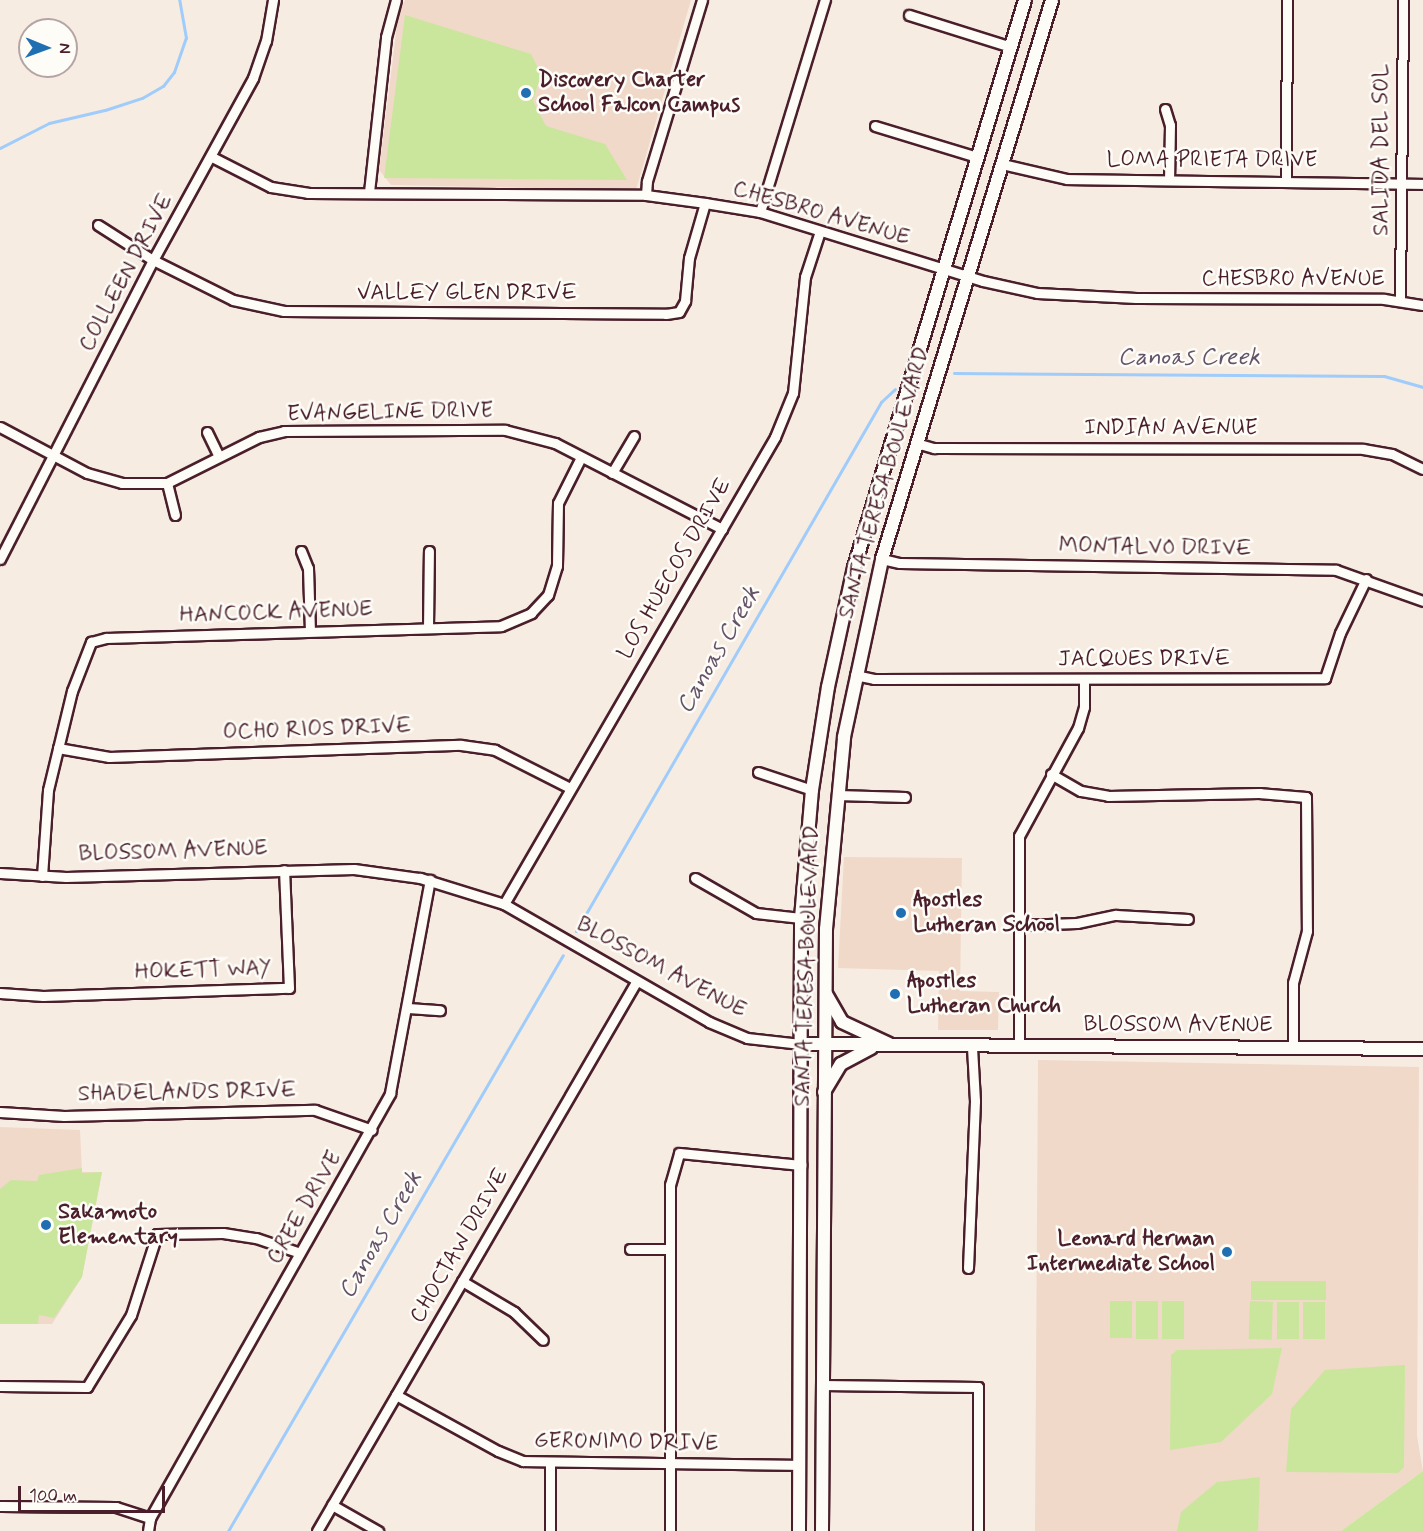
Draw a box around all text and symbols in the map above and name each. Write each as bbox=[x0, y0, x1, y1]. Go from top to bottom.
north arrow bbox=[18, 18, 78, 78]
text: N bbox=[54, 43, 75, 54]
street label: SALIDA DEL SOL bbox=[1369, 65, 1395, 235]
place label: Discovery Charter School Falcon Campus bbox=[538, 67, 737, 118]
marker: Discovery Charter School Falcon Campus bbox=[519, 86, 533, 100]
street label: LOMA PRIETA DRIVE bbox=[1099, 148, 1325, 174]
street label: CHESBRO AVENUE bbox=[728, 176, 914, 252]
street label: COLLEEN DRIVE bbox=[74, 189, 180, 357]
street label: CHESBRO AVENUE bbox=[1200, 267, 1386, 293]
street label: VALLEY GLEN DRIVE bbox=[358, 281, 576, 307]
street label: SANTA TERESA BOULEVARD bbox=[834, 344, 936, 622]
water label: Canoas Creek bbox=[1118, 344, 1260, 372]
street label: EVANGELINE DRIVE bbox=[282, 398, 498, 428]
street label: INDIAN AVENUE bbox=[1084, 416, 1258, 442]
street label: LOS HUECOS DRIVE bbox=[612, 473, 738, 665]
street label: MONTALVO DRIVE bbox=[1058, 533, 1252, 563]
water label: Canoas Creek bbox=[671, 581, 767, 719]
street label: HANCOCK AVENUE bbox=[178, 596, 374, 630]
street label: JACQUES DRIVE bbox=[1058, 647, 1230, 673]
street label: OCHO RIOS DRIVE bbox=[221, 713, 413, 747]
street label: SANTA TERESA BOULEVARD bbox=[790, 825, 826, 1107]
street label: BLOSSOM AVENUE bbox=[77, 835, 269, 869]
place label: Apostles Lutheran School bbox=[913, 887, 1060, 938]
marker: Apostles Lutheran School bbox=[894, 906, 908, 920]
street label: BLOSSOM AVENUE bbox=[571, 912, 751, 1024]
street label: HOKETT WAY bbox=[133, 955, 273, 987]
place label: Apostles Lutheran Church bbox=[907, 968, 1066, 1020]
marker: Apostles Lutheran Church bbox=[888, 987, 902, 1001]
street label: BLOSSOM AVENUE bbox=[1083, 1013, 1273, 1039]
street label: SHADELANDS DRIVE bbox=[77, 1078, 297, 1108]
street label: CREE DRIVE bbox=[260, 1143, 350, 1273]
street label: CHOCTAW DRIVE bbox=[405, 1163, 515, 1329]
water label: Canoas Creek bbox=[333, 1166, 429, 1304]
place label: Sakamoto Elementary bbox=[58, 1199, 178, 1250]
marker: Sakamoto Elementary bbox=[39, 1218, 53, 1232]
place label: Leonard Herman Intermediate School bbox=[1027, 1226, 1215, 1278]
marker: Leonard Herman Intermediate School bbox=[1220, 1245, 1234, 1259]
street label: GERONIMO DRIVE bbox=[533, 1428, 719, 1458]
scale bar bbox=[21, 1474, 168, 1512]
text: 100 m bbox=[29, 1484, 77, 1508]

